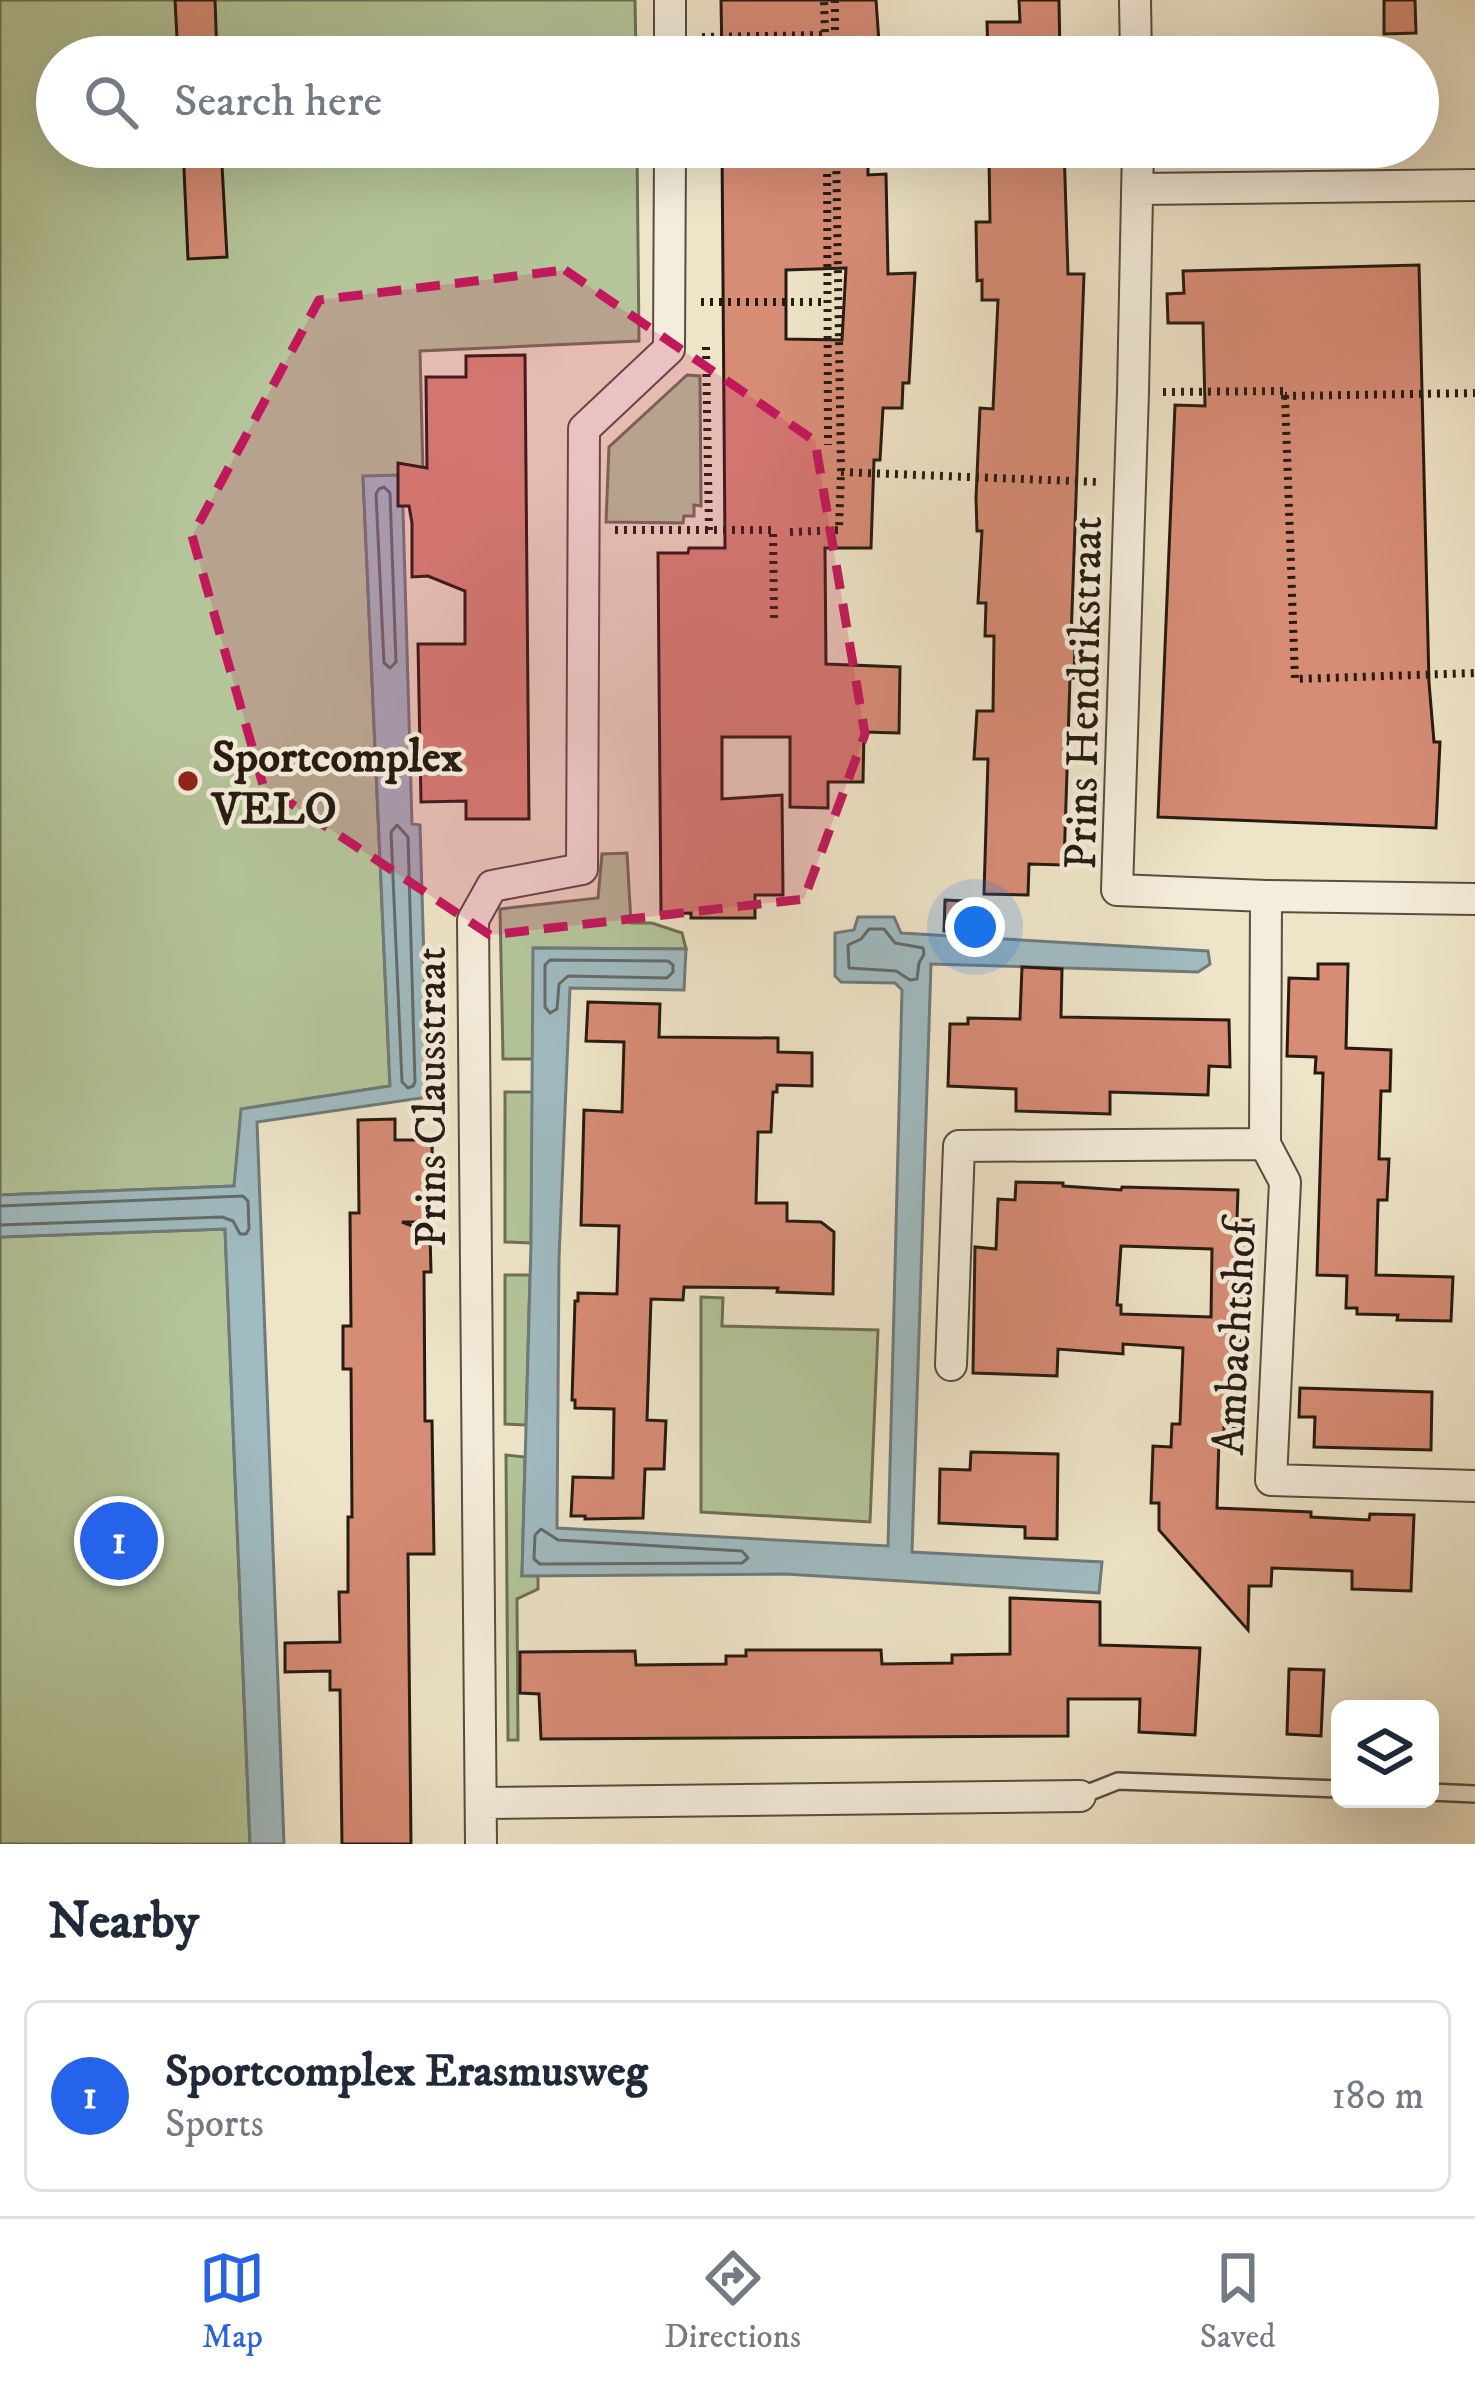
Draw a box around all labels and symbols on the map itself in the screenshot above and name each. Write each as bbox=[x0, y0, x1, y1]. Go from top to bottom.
street label: Prins Hendrikstraat bbox=[1054, 516, 1116, 870]
place label: Sportcomplex VELO bbox=[210, 730, 464, 838]
marker: Sportcomplex VELO bbox=[175, 768, 201, 794]
your location bbox=[945, 897, 1005, 957]
street label: Prins Clausstraat bbox=[404, 947, 460, 1247]
street label: Ambachtshof bbox=[1202, 1213, 1270, 1457]
pin: 1 bbox=[80, 1496, 158, 1586]

